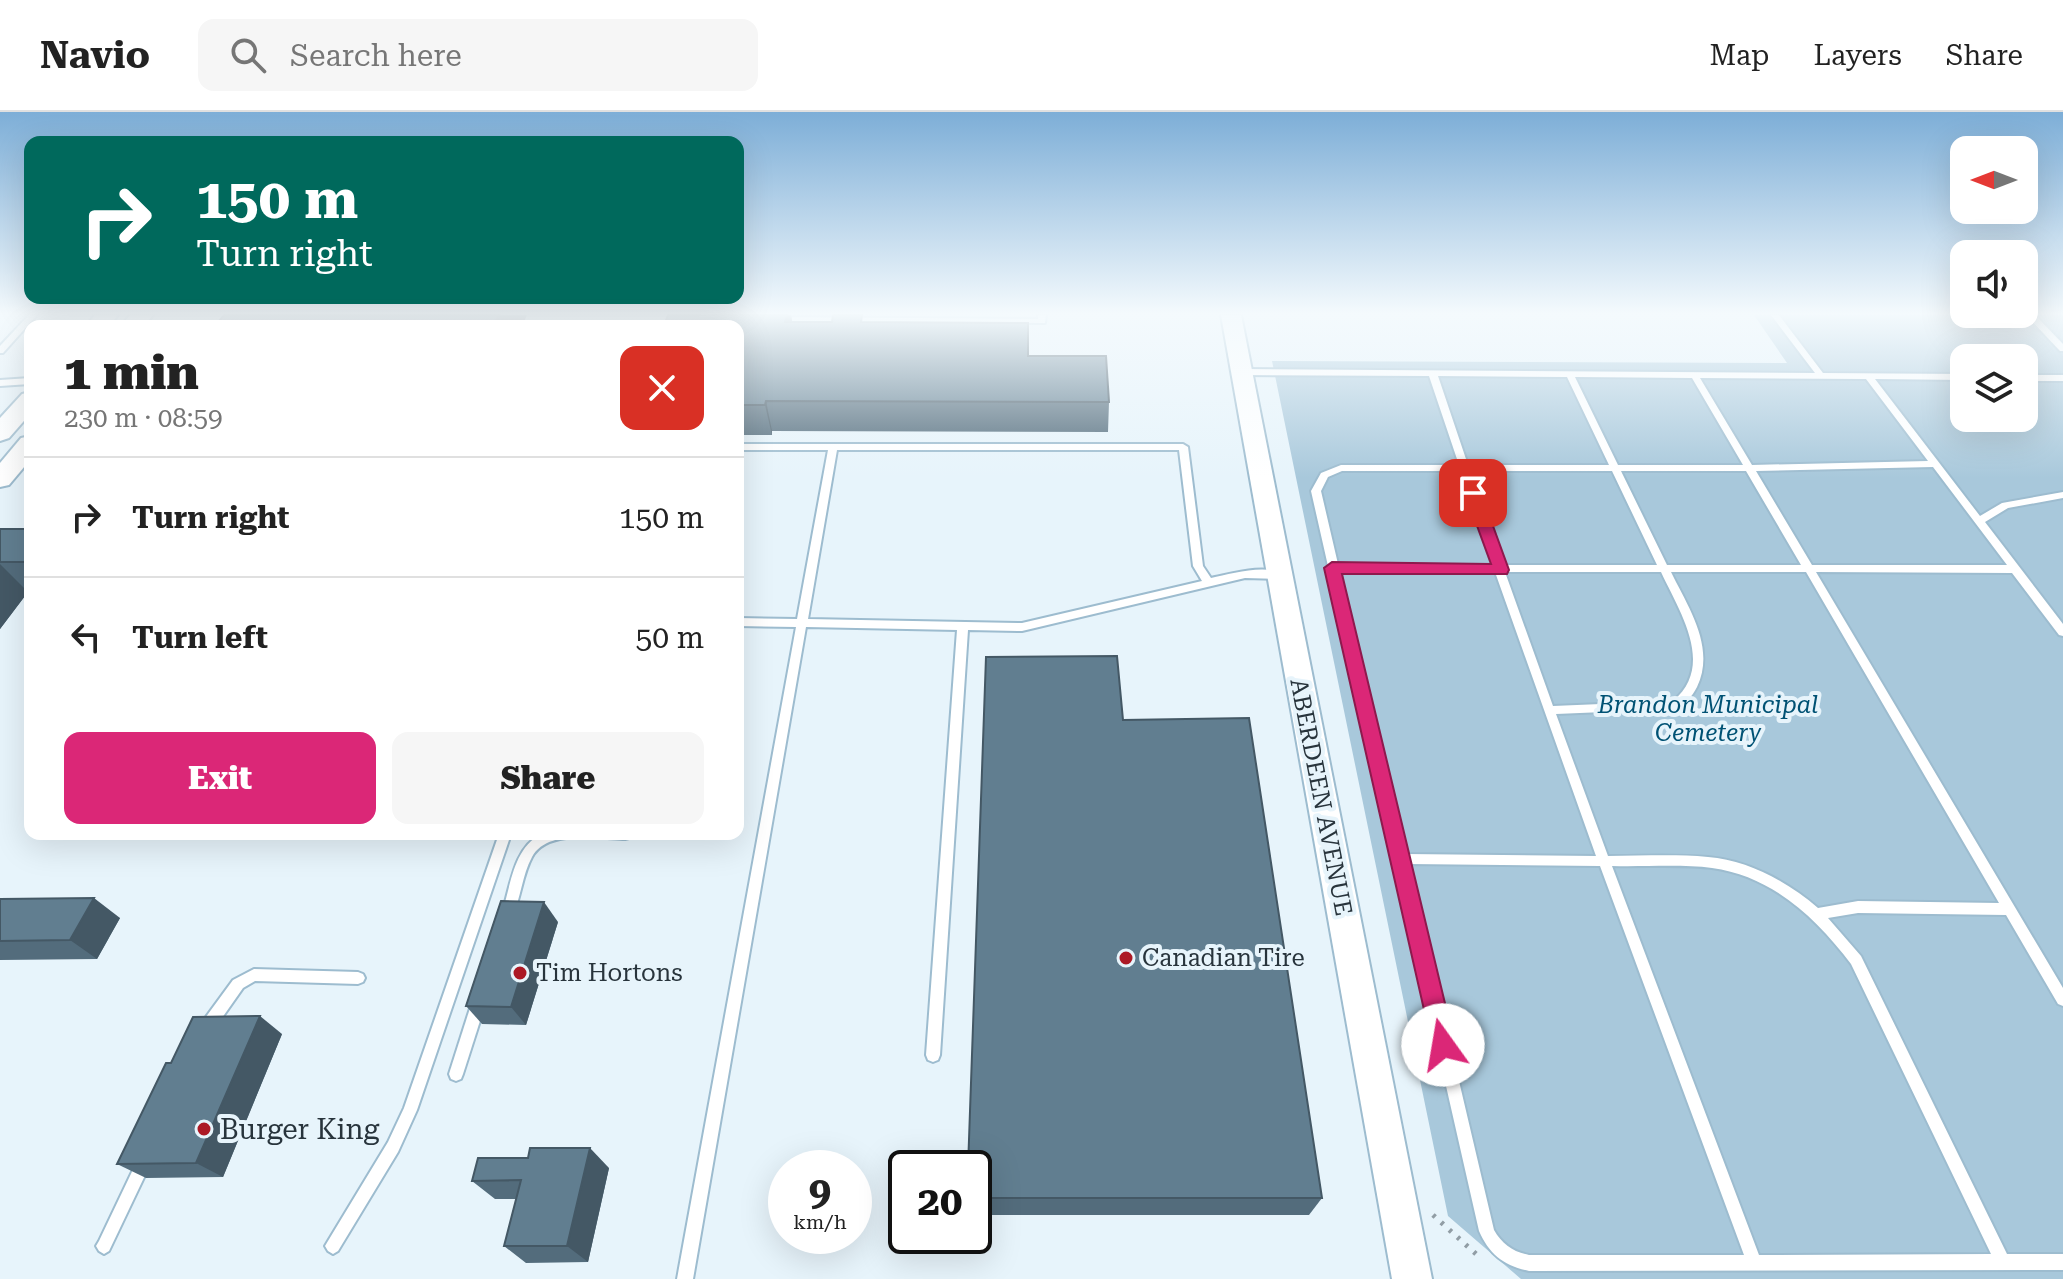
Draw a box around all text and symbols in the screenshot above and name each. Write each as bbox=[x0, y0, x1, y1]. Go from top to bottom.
search box bbox=[198, 19, 758, 91]
text: Navio bbox=[40, 33, 150, 77]
icon: search bbox=[226, 33, 270, 77]
text: Search here bbox=[290, 38, 462, 73]
text: Map bbox=[1710, 39, 1769, 72]
text: Layers bbox=[1813, 39, 1902, 72]
text: Share bbox=[1946, 39, 2023, 72]
north arrow bbox=[1950, 136, 2038, 224]
map controls bbox=[1950, 136, 2038, 432]
text: 150 m bbox=[196, 166, 358, 232]
icon: right bbox=[64, 168, 168, 272]
text: Turn right bbox=[196, 233, 373, 275]
button: sound bbox=[1950, 240, 2038, 328]
button: layers bbox=[1950, 344, 2038, 432]
text: 1 min bbox=[64, 345, 199, 401]
button: close bbox=[620, 346, 704, 430]
text: 230 m · 08:59 bbox=[64, 403, 223, 433]
pin bbox=[1439, 459, 1507, 527]
icon: arrive bbox=[1451, 471, 1495, 515]
icon: right bbox=[64, 495, 108, 539]
text: Turn right bbox=[132, 500, 289, 535]
text: 150 m bbox=[619, 500, 704, 535]
icon: left bbox=[64, 615, 108, 659]
text: Turn left bbox=[132, 620, 268, 655]
text: 50 m bbox=[635, 620, 704, 655]
street label: ABERDEEN AVENUE bbox=[1284, 676, 1358, 918]
park label: Brandon Municipal Cemetery bbox=[1597, 691, 1818, 747]
button: Exit bbox=[64, 732, 376, 824]
button: Share bbox=[392, 732, 704, 824]
place label: Canadian Tire bbox=[1142, 944, 1305, 972]
marker: Canadian Tire bbox=[1117, 949, 1135, 967]
place label: Tim Hortons bbox=[536, 959, 683, 987]
marker: Tim Hortons bbox=[511, 964, 529, 982]
position arrow bbox=[1401, 1003, 1485, 1087]
place label: Burger King bbox=[220, 1113, 380, 1146]
marker: Burger King bbox=[195, 1120, 213, 1138]
speed limit sign: 20 bbox=[888, 1150, 992, 1254]
text: 9 bbox=[809, 1168, 831, 1215]
text: km/h bbox=[793, 1210, 847, 1234]

